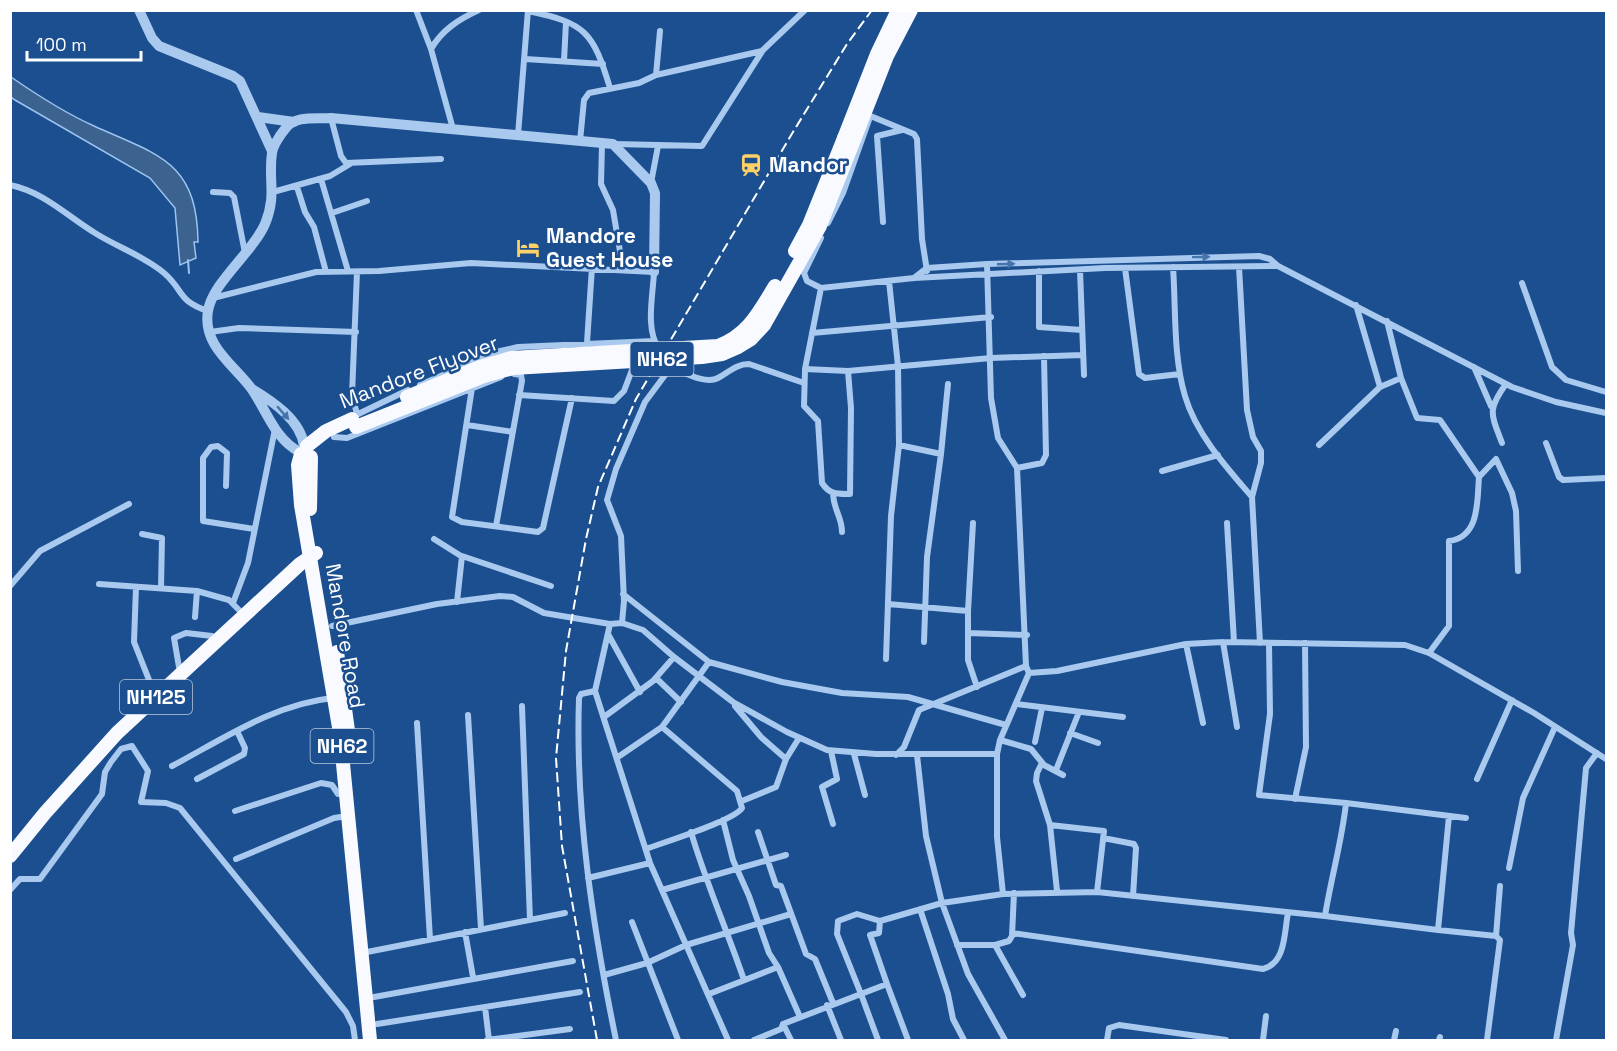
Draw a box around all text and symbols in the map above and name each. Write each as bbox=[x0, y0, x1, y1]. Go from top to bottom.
scale bar bbox=[27, 24, 141, 62]
text: 100 m bbox=[36, 33, 87, 56]
place label: Mandor bbox=[769, 151, 847, 178]
station icon: Mandor bbox=[738, 152, 764, 178]
place label: Mandore Guest House bbox=[546, 222, 673, 273]
hotel icon: Mandore Guest House bbox=[515, 235, 541, 261]
one-way arrow bbox=[1191, 253, 1210, 262]
one-way arrow bbox=[996, 259, 1015, 268]
street label: Mandore Flyover bbox=[336, 329, 502, 414]
road number: NH62 bbox=[630, 342, 694, 376]
one-way arrow bbox=[276, 405, 290, 420]
street label: Mandore Road bbox=[319, 561, 372, 710]
road number: NH125 bbox=[120, 680, 192, 714]
road number: NH62 bbox=[310, 729, 374, 763]

